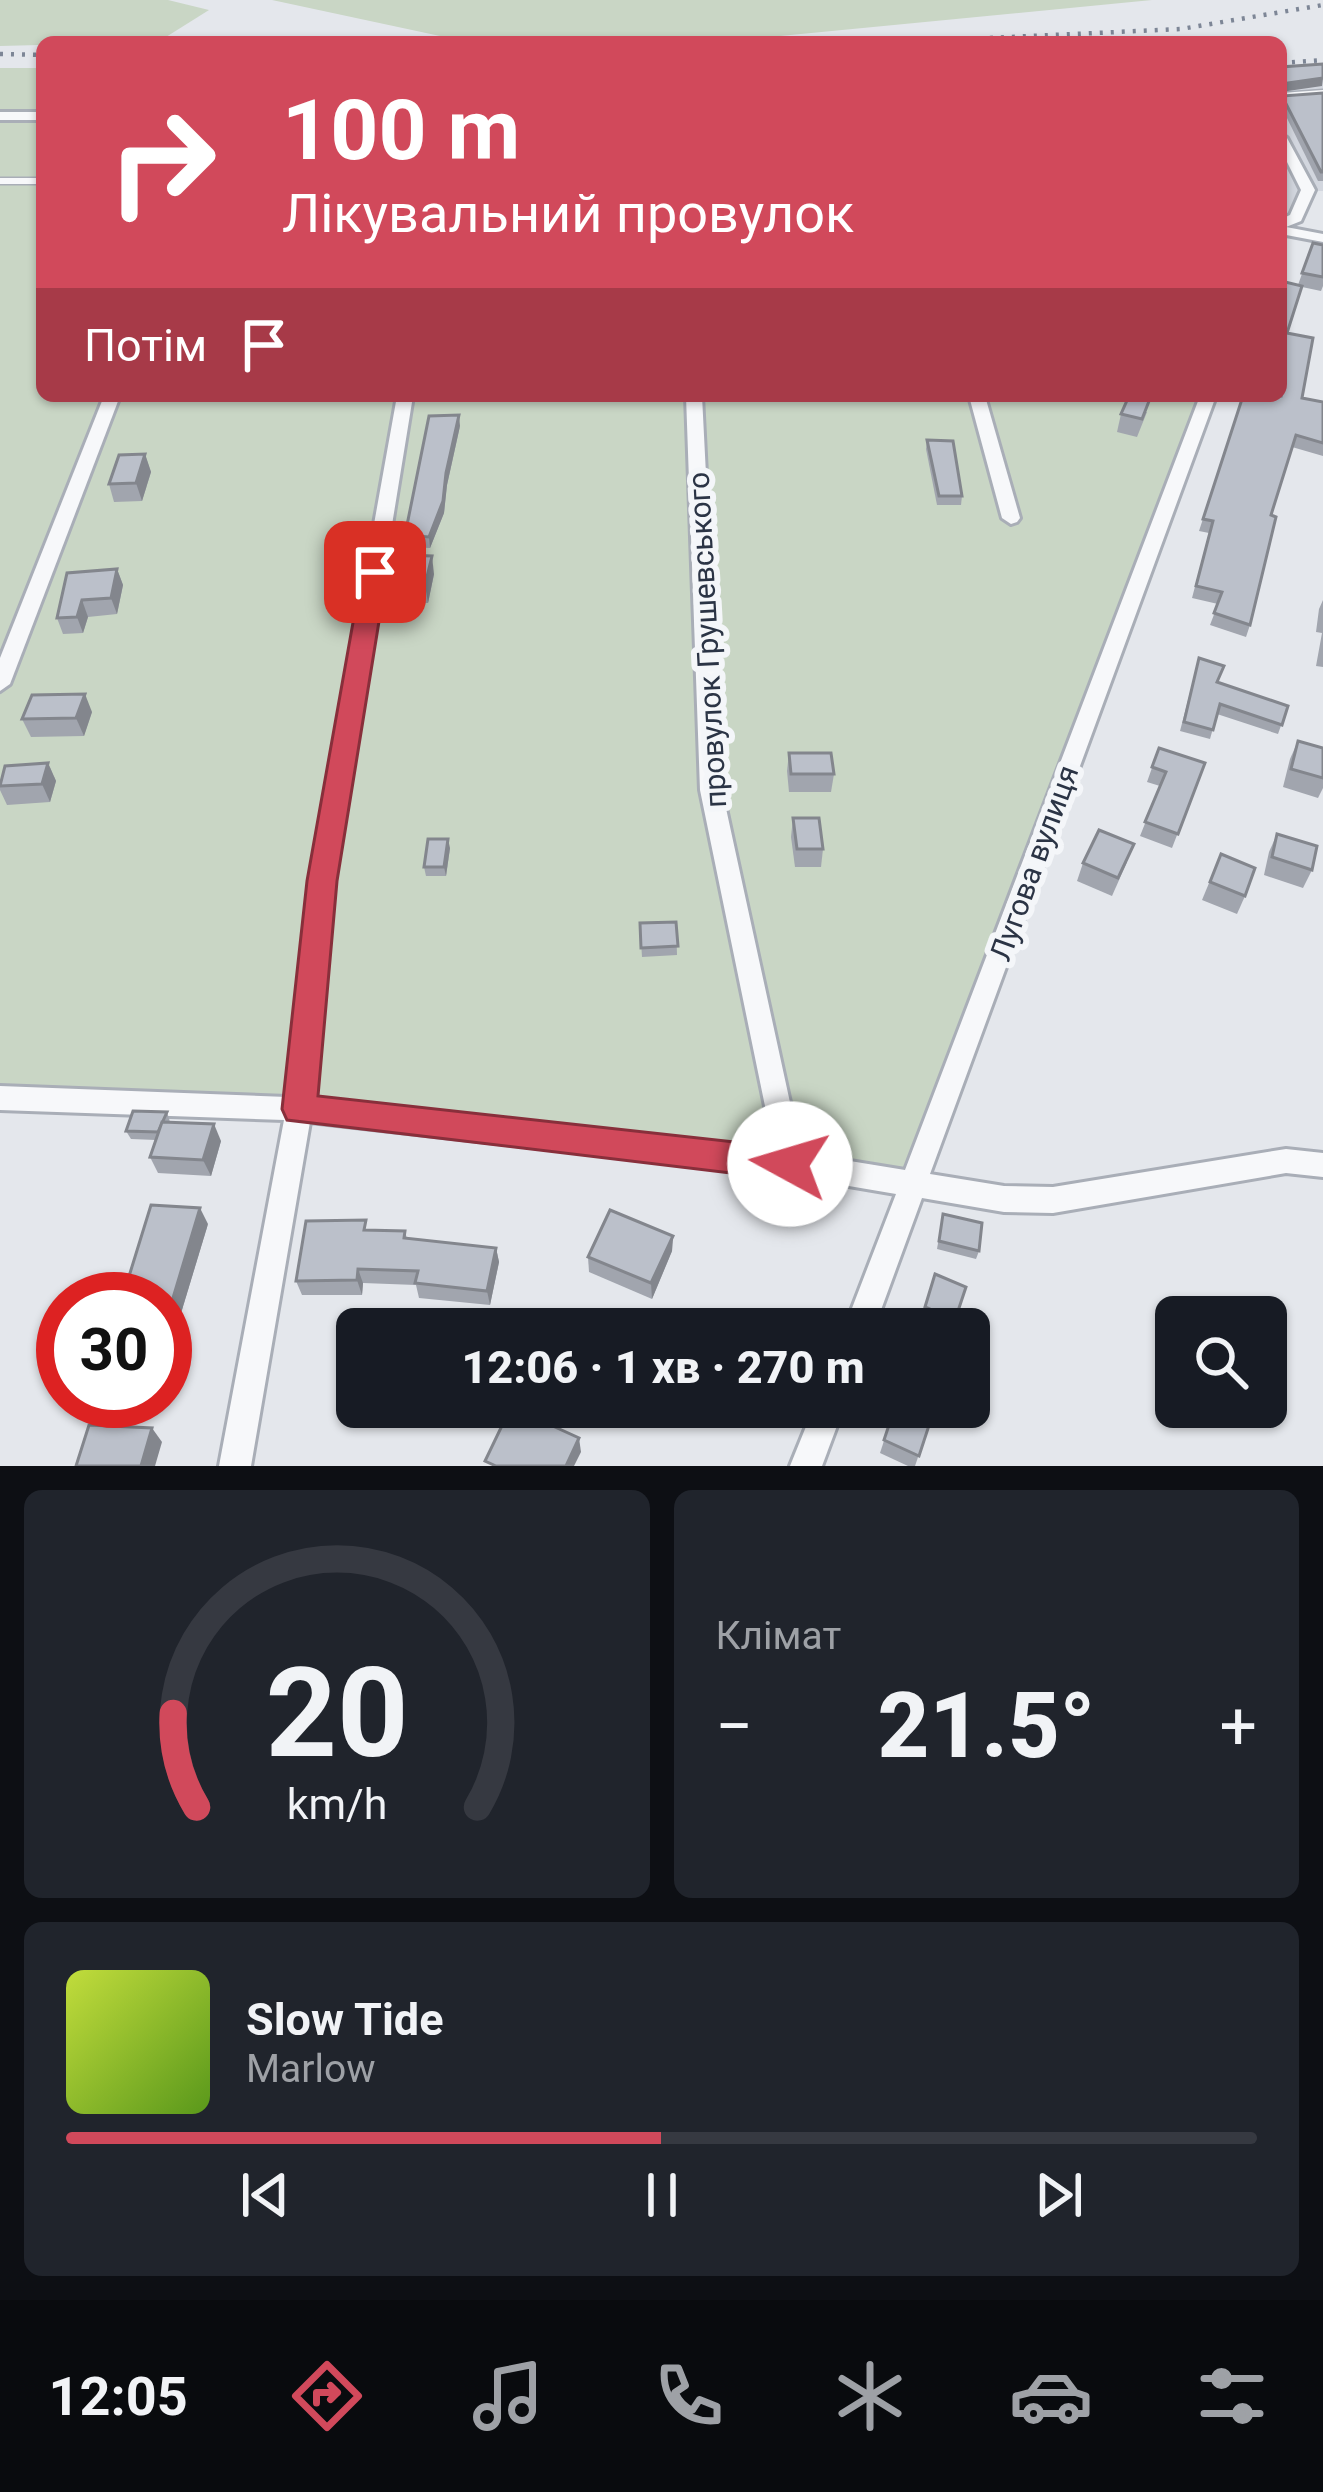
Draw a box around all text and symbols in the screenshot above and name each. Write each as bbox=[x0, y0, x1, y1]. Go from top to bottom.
text: 100 m bbox=[282, 81, 520, 180]
icon: right bbox=[84, 84, 240, 240]
text: Лікувальний провулок bbox=[282, 182, 854, 245]
icon: arrive bbox=[231, 312, 297, 378]
text: Потім bbox=[84, 319, 207, 372]
street label: провулок Грушевського bbox=[681, 471, 733, 809]
pin bbox=[324, 521, 426, 623]
icon: arrive bbox=[342, 539, 408, 605]
street label: Лугова вулиця bbox=[982, 760, 1086, 966]
position arrow bbox=[727, 1101, 853, 1227]
speed limit sign: 30 bbox=[36, 1272, 192, 1428]
map controls bbox=[1155, 1296, 1287, 1428]
button: search bbox=[1155, 1296, 1287, 1428]
text: 12:06 · 1 хв · 270 m bbox=[461, 1341, 865, 1394]
text: Клімат bbox=[716, 1613, 841, 1659]
text: 20 bbox=[265, 1640, 408, 1786]
text: 21.5° bbox=[878, 1674, 1095, 1779]
text: − bbox=[716, 1688, 753, 1765]
text: + bbox=[1220, 1688, 1257, 1765]
text: km/h bbox=[286, 1779, 387, 1829]
text: Slow Tide bbox=[246, 1993, 444, 2046]
text: Marlow bbox=[246, 2046, 376, 2092]
icon: previous bbox=[232, 2162, 298, 2228]
icon: pause bbox=[629, 2162, 695, 2228]
icon: next bbox=[1026, 2162, 1092, 2228]
icon: directions bbox=[285, 2354, 369, 2438]
icon: music bbox=[466, 2354, 550, 2438]
icon: phone bbox=[647, 2354, 731, 2438]
icon: climate bbox=[828, 2354, 912, 2438]
icon: car bbox=[1009, 2354, 1093, 2438]
icon: filters bbox=[1190, 2354, 1274, 2438]
text: 12:05 bbox=[49, 2365, 188, 2428]

